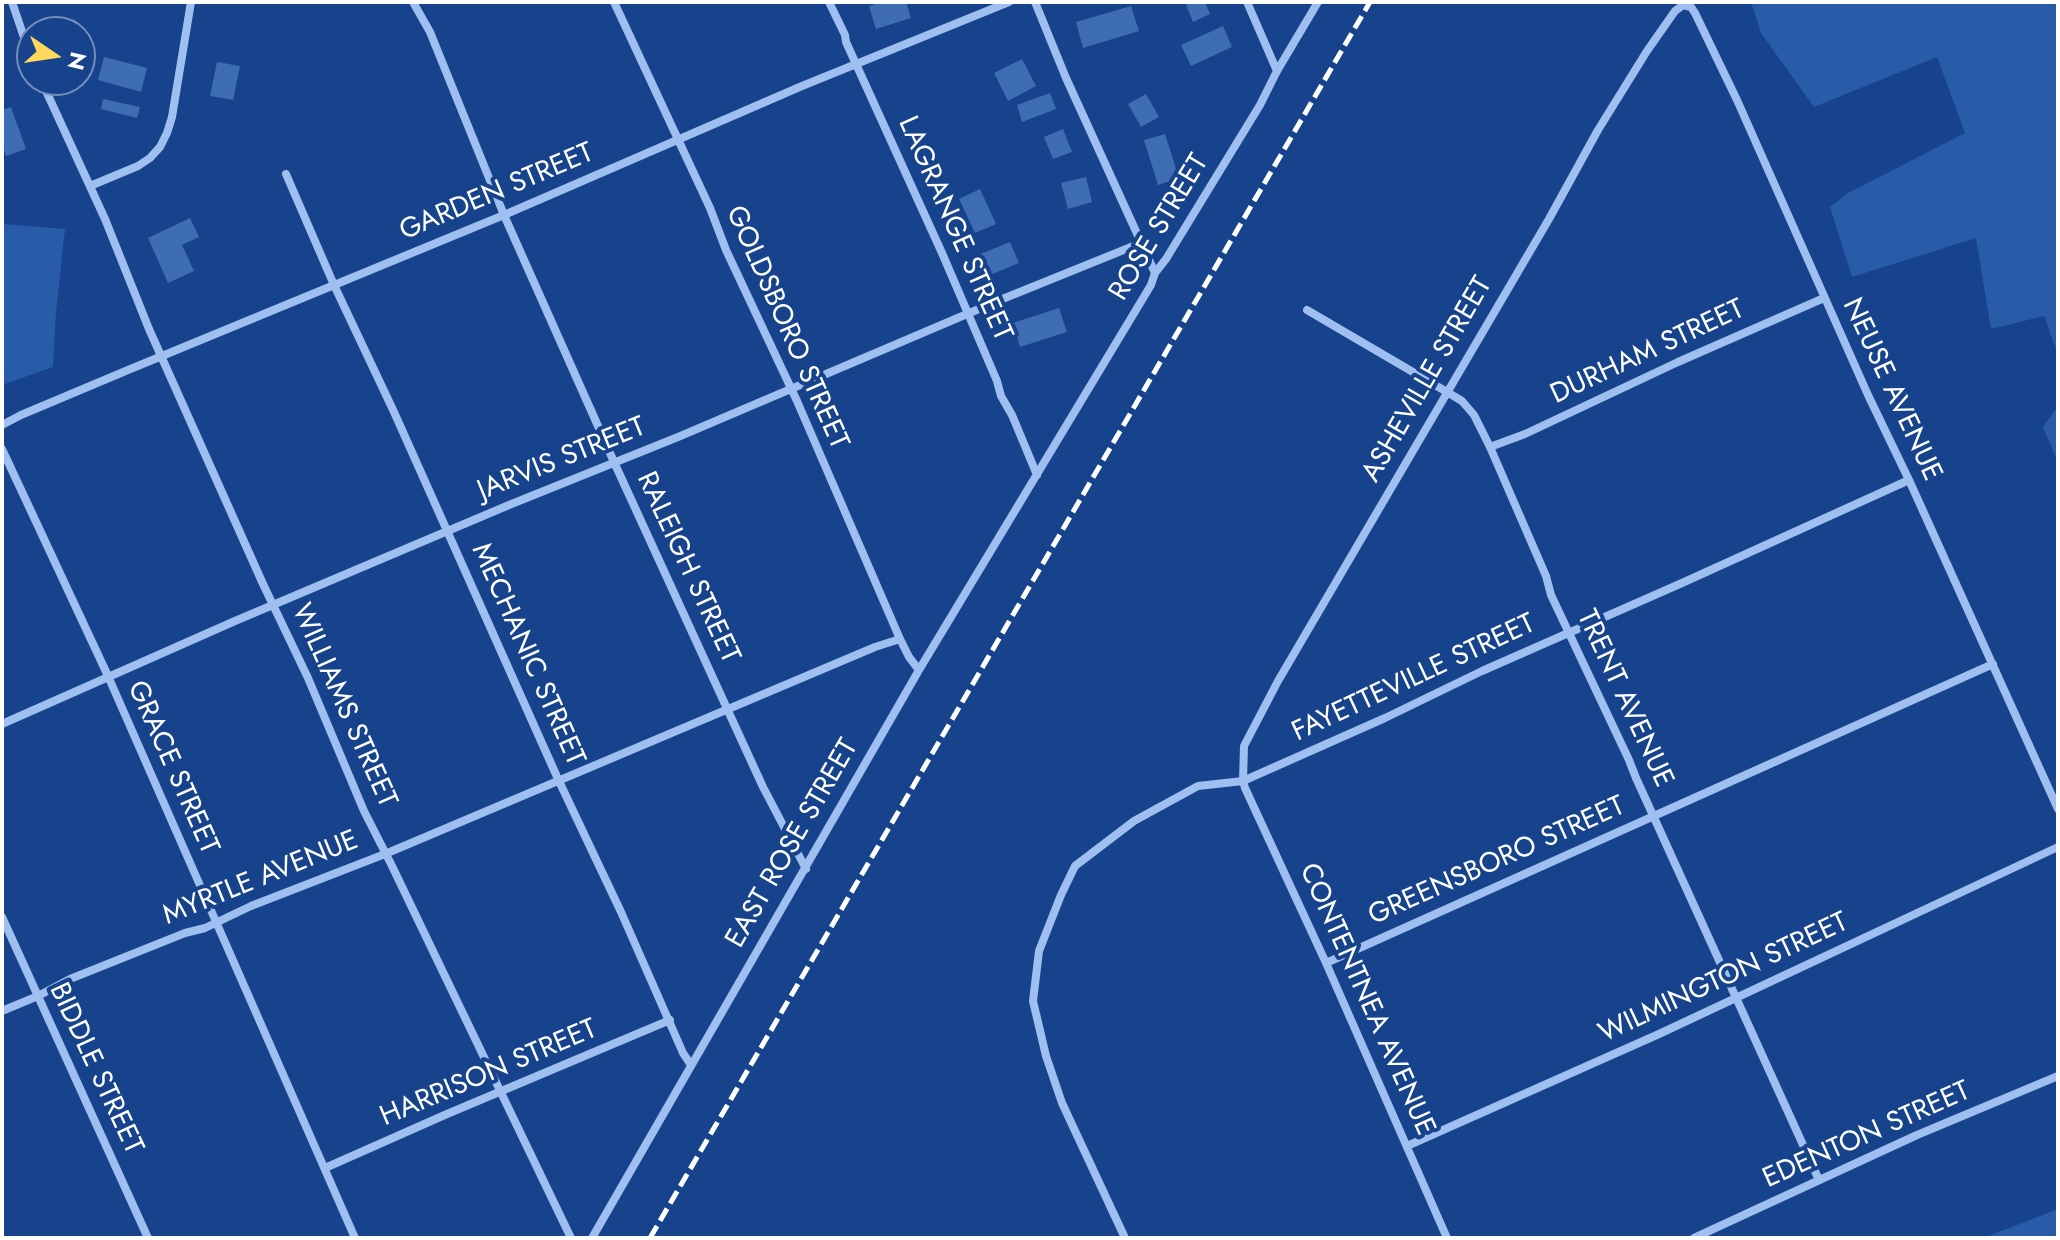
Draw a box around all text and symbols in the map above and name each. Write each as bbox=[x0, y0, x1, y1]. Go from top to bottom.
north arrow bbox=[16, 16, 96, 96]
text: N bbox=[60, 49, 95, 73]
street label: LAGRANGE STREET bbox=[889, 112, 1019, 346]
street label: GARDEN STREET bbox=[395, 137, 599, 249]
street label: ROSE STREET bbox=[1103, 149, 1217, 307]
street label: GOLDSBORO STREET bbox=[717, 201, 855, 455]
street label: ASHEVILLE STREET bbox=[1356, 271, 1500, 489]
street label: DURHAM STREET bbox=[1546, 293, 1750, 413]
street label: NEUSE AVENUE bbox=[1834, 293, 1948, 487]
street label: JARVIS STREET bbox=[473, 411, 651, 509]
street label: RALEIGH STREET bbox=[628, 467, 746, 669]
street label: MECHANIC STREET bbox=[463, 539, 591, 771]
street label: WILLIAMS STREET bbox=[283, 599, 403, 813]
street label: TRENT AVENUE bbox=[1568, 605, 1680, 793]
street label: FAYETTEVILLE STREET bbox=[1287, 608, 1541, 750]
street label: GRACE STREET bbox=[119, 676, 225, 860]
street label: EAST ROSE STREET bbox=[720, 734, 866, 954]
street label: GREENSBORO STREET bbox=[1364, 790, 1630, 934]
street label: MYRTLE AVENUE bbox=[158, 825, 364, 933]
street label: CONTENTNEA AVENUE bbox=[1291, 859, 1441, 1141]
street label: WILMINGTON STREET bbox=[1594, 907, 1854, 1051]
street label: BIDDLE STREET bbox=[41, 978, 149, 1160]
street label: HARRISON STREET bbox=[376, 1013, 602, 1135]
street label: EDENTON STREET bbox=[1758, 1075, 1976, 1197]

